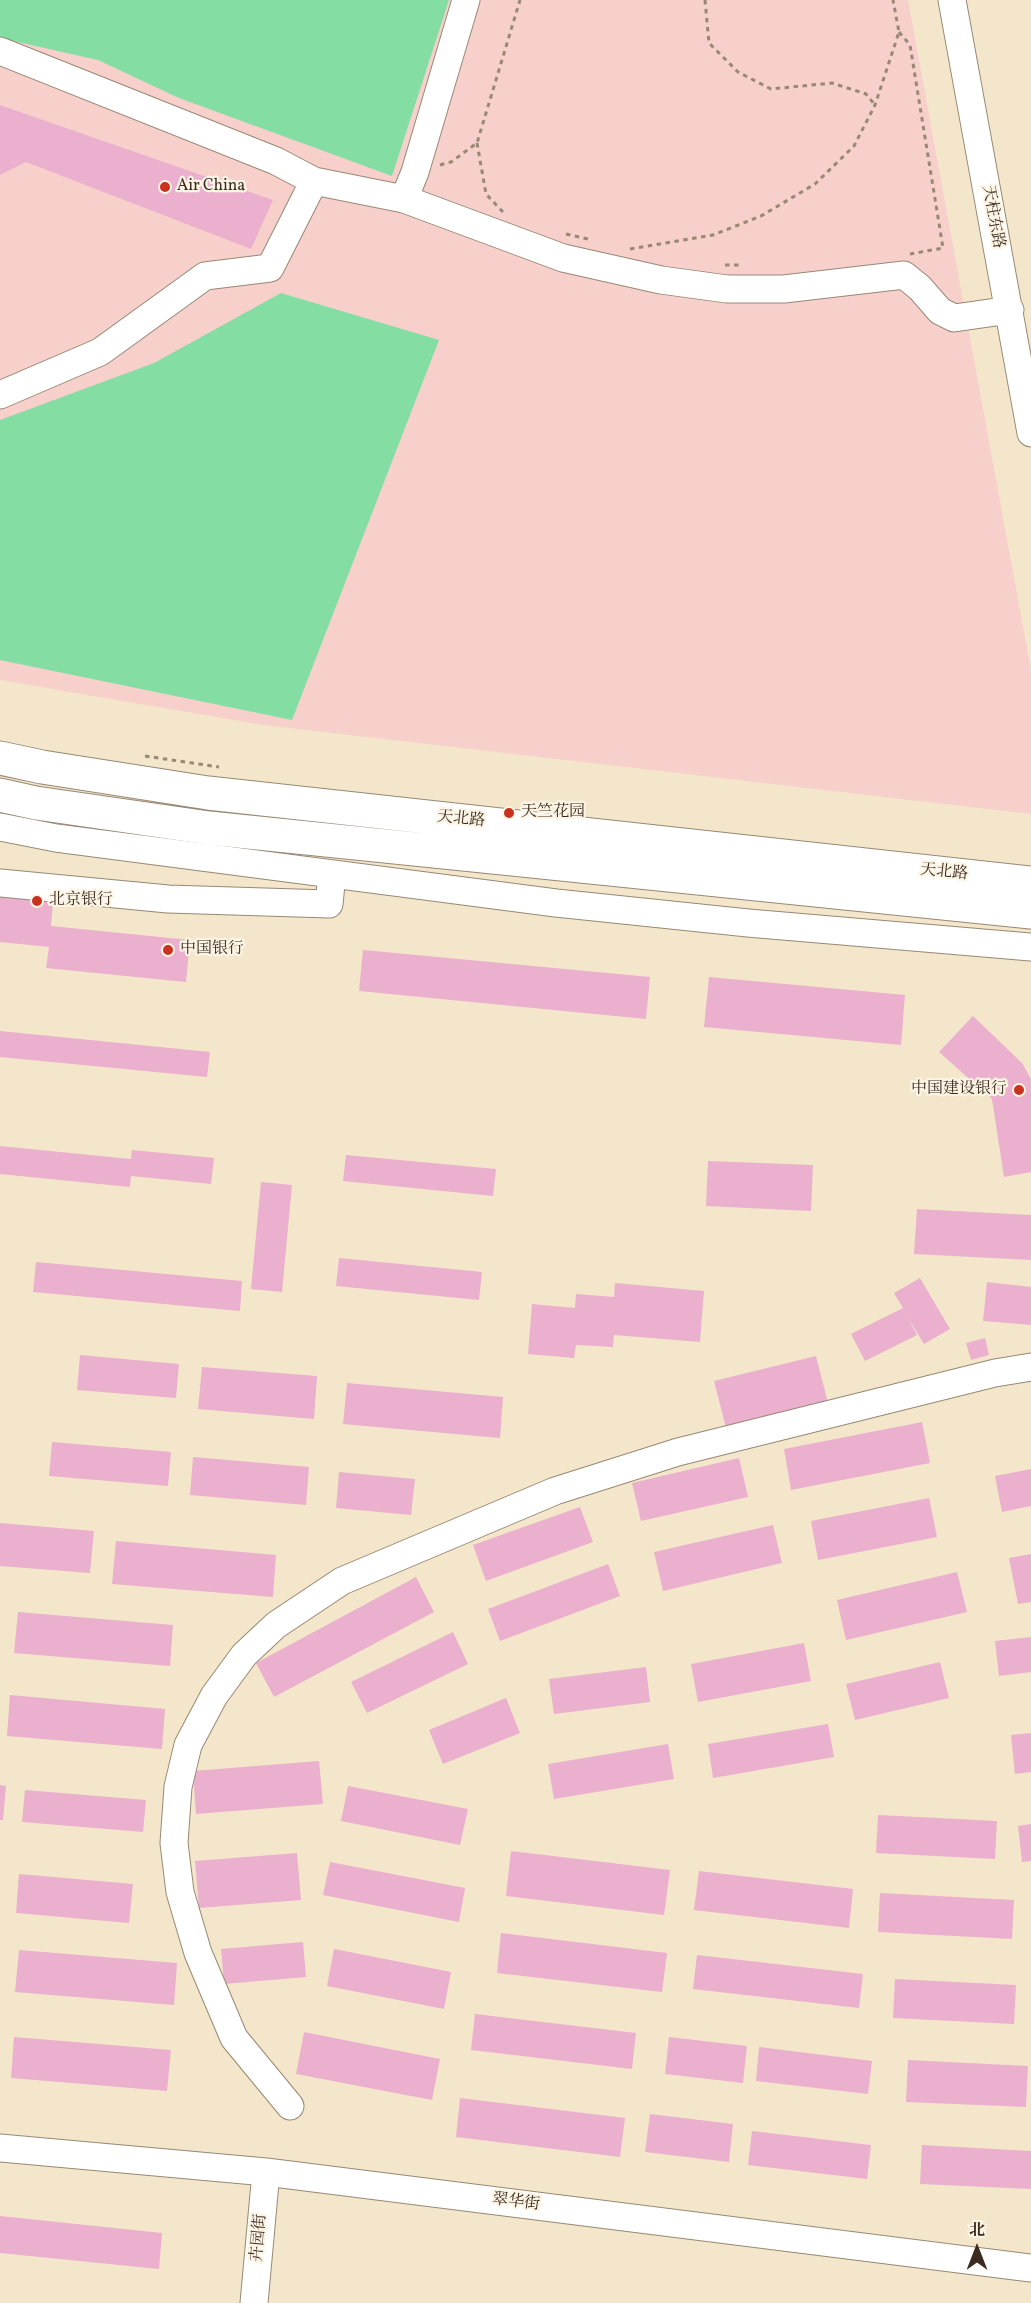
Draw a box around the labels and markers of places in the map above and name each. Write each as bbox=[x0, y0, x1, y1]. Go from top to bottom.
place label: Air China bbox=[177, 177, 245, 197]
marker: Air China bbox=[158, 180, 172, 194]
place label: 天竺花园 bbox=[521, 803, 585, 823]
marker: 天竺花园 bbox=[502, 806, 516, 820]
place label: 北京银行 bbox=[49, 891, 113, 911]
marker: 北京银行 bbox=[30, 894, 44, 908]
place label: 中国银行 bbox=[180, 940, 244, 960]
marker: 中国银行 bbox=[161, 943, 175, 957]
place label: 中国建设银行 bbox=[911, 1080, 1007, 1100]
marker: 中国建设银行 bbox=[1012, 1083, 1026, 1097]

